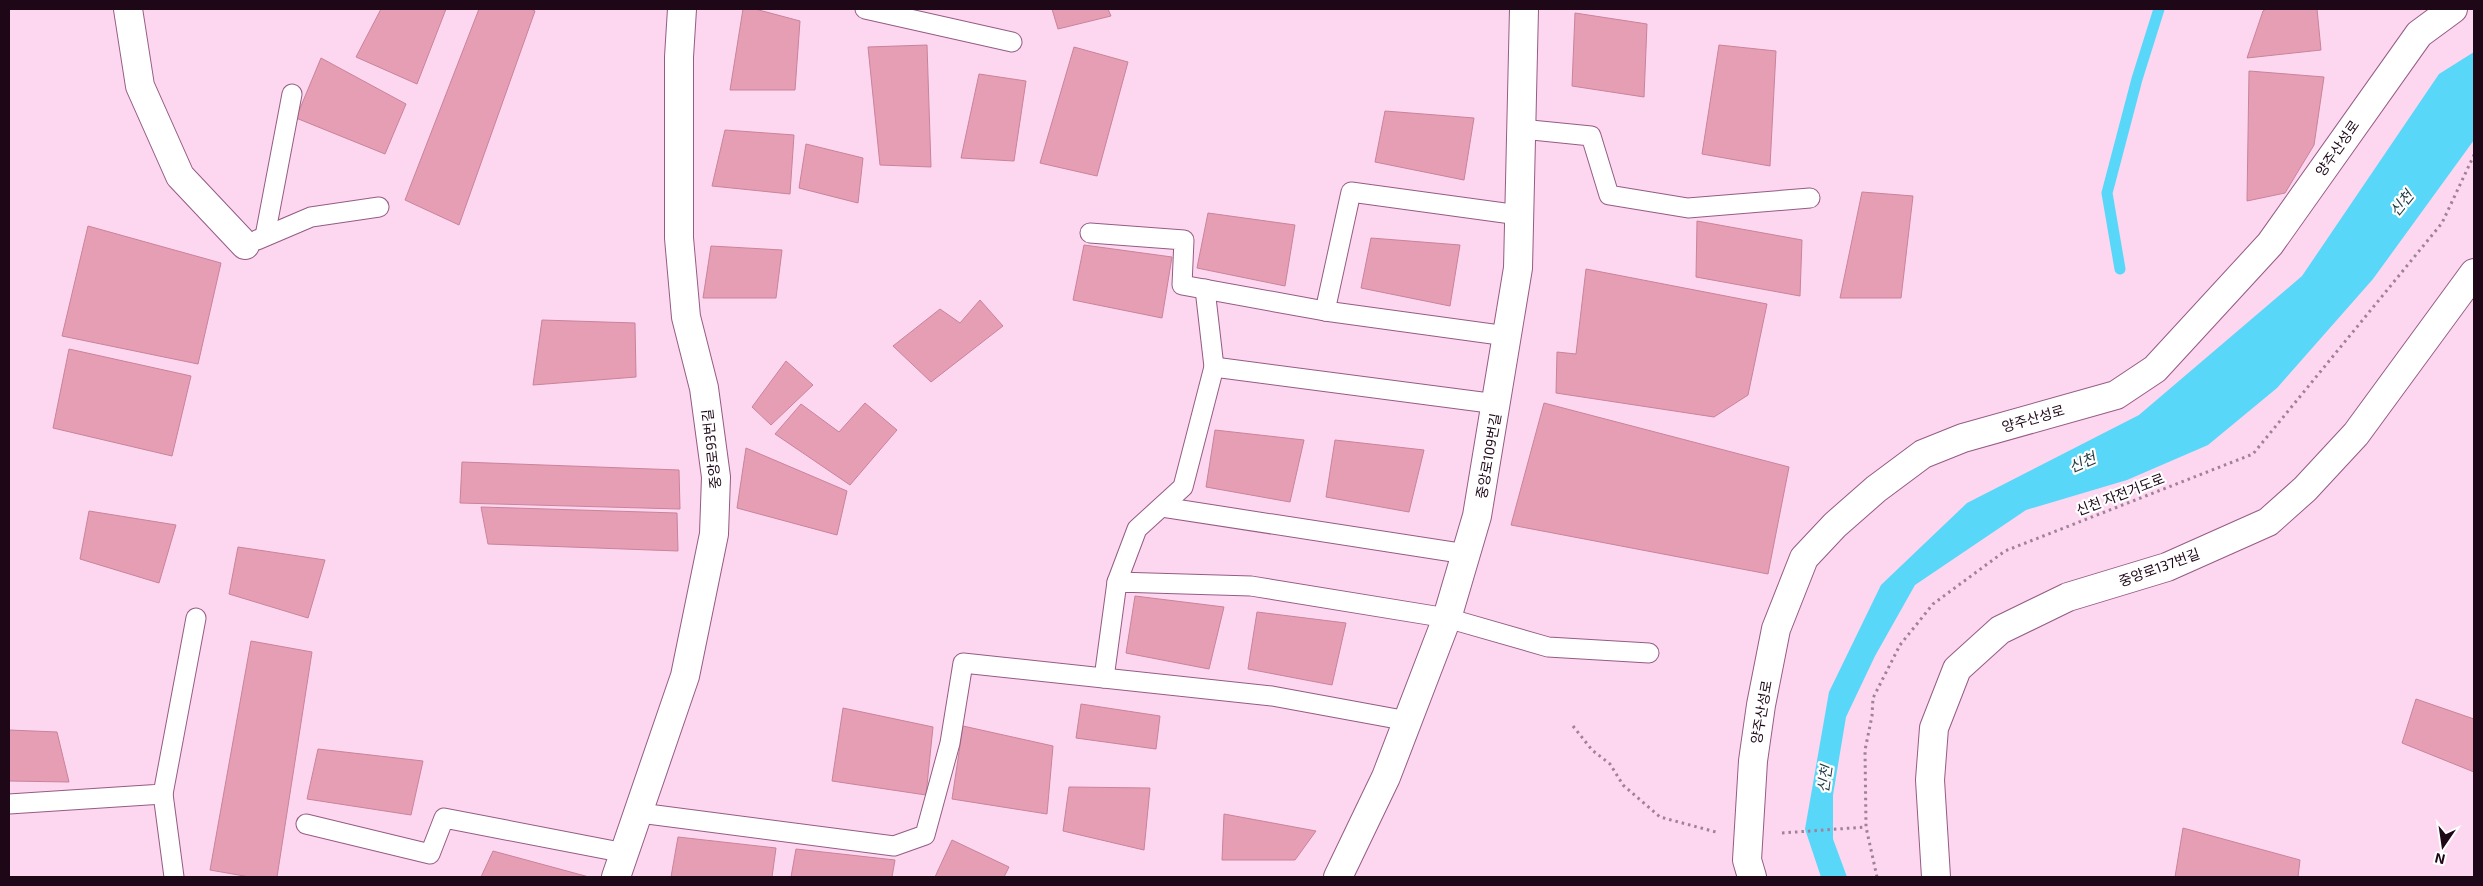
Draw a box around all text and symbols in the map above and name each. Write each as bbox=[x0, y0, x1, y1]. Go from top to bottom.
street label: 양주산성로 bbox=[2312, 117, 2362, 179]
water label: 신천 bbox=[2385, 185, 2418, 219]
street label: 양주산성로 bbox=[2000, 401, 2066, 435]
street label: 중앙로93번길 bbox=[698, 408, 724, 490]
street label: 중앙로109번길 bbox=[1472, 412, 1504, 500]
water label: 신천 bbox=[2066, 447, 2100, 476]
street label: 신천 자전거도로 bbox=[2073, 469, 2167, 519]
street label: 중앙로137번길 bbox=[2116, 544, 2202, 590]
street label: 양주산성로 bbox=[1747, 679, 1775, 745]
water label: 신천 bbox=[1813, 762, 1835, 794]
north arrow bbox=[2418, 821, 2468, 871]
text: N bbox=[2433, 850, 2447, 869]

